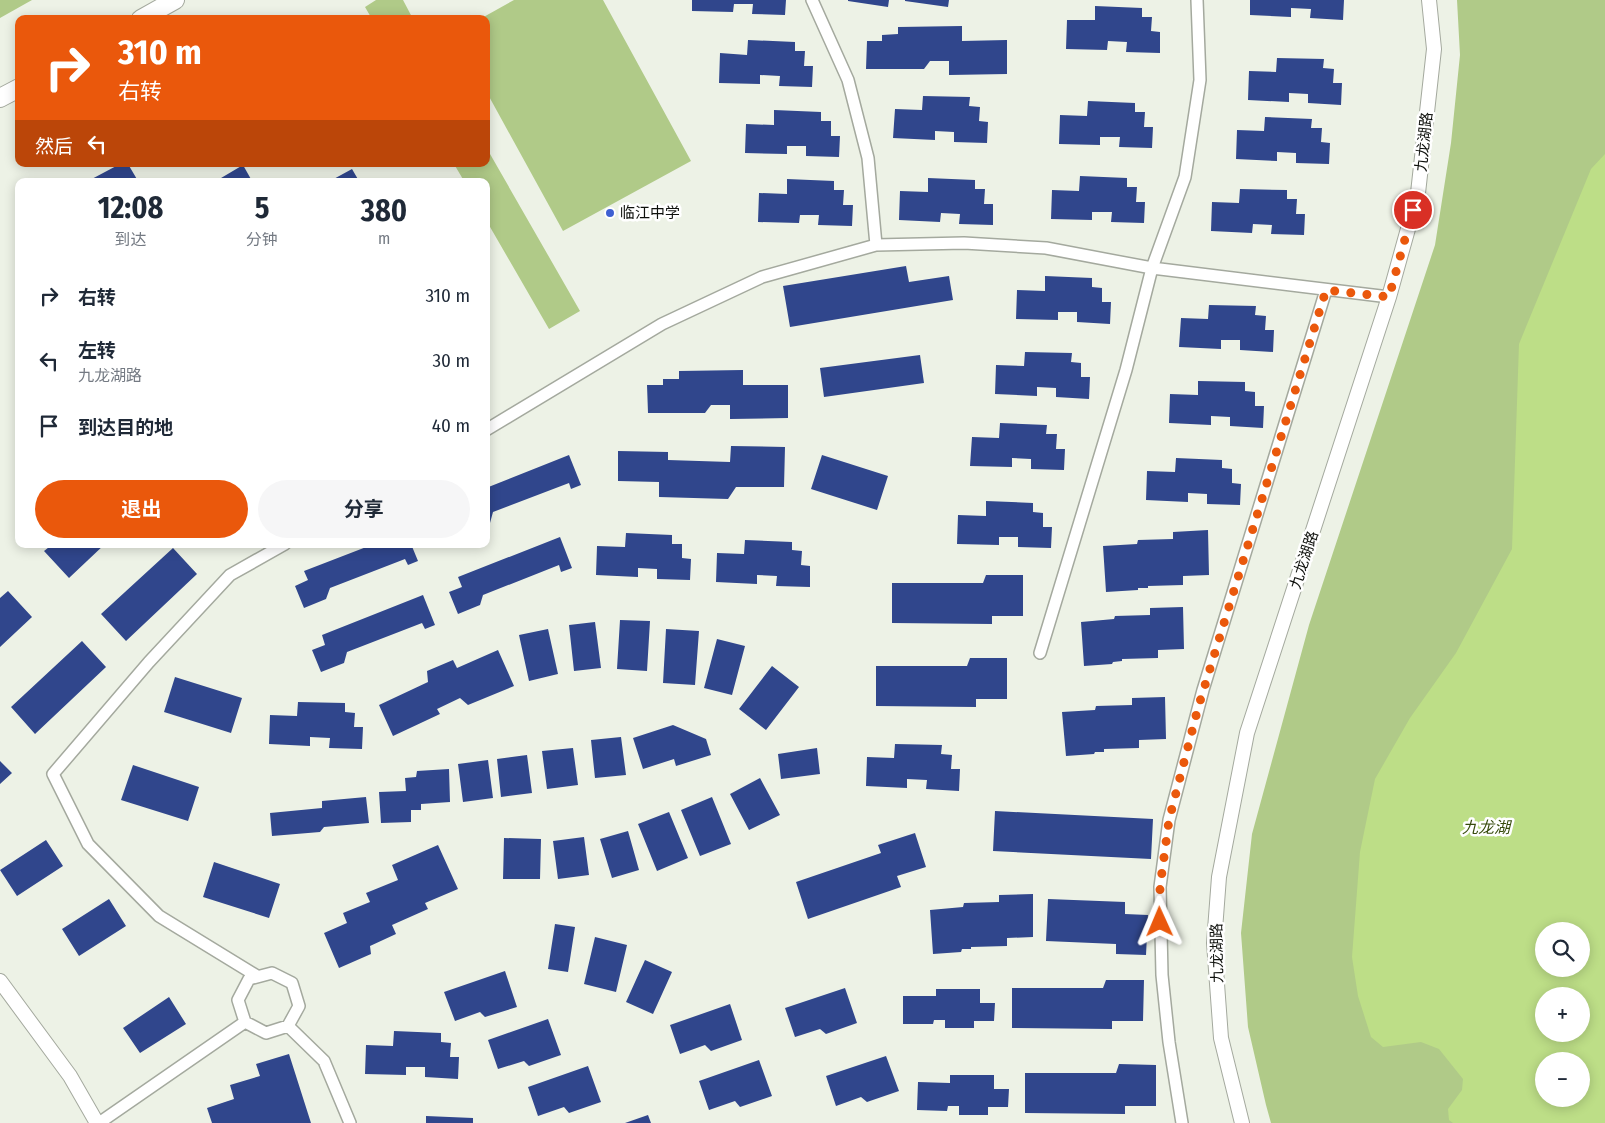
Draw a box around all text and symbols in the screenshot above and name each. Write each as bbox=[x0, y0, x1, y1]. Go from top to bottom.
text: 310 m bbox=[118, 31, 202, 73]
icon: right bbox=[35, 35, 100, 100]
text: 右转 bbox=[118, 78, 162, 105]
street label: 九龙湖路 bbox=[1412, 111, 1436, 173]
icon: left bbox=[83, 130, 111, 158]
text: 然后 bbox=[35, 135, 73, 158]
pin bbox=[1392, 189, 1434, 231]
text: 12:08 bbox=[98, 190, 163, 226]
text: 5 bbox=[255, 190, 269, 226]
text: 380 bbox=[361, 193, 407, 229]
icon: arrive bbox=[1399, 196, 1427, 224]
place label: 临江中学 bbox=[620, 204, 680, 222]
marker: 临江中学 bbox=[604, 207, 616, 219]
text: m bbox=[378, 229, 390, 248]
text: 到达 bbox=[115, 230, 147, 249]
text: 分钟 bbox=[246, 230, 278, 249]
icon: right bbox=[35, 282, 63, 310]
text: 310 m bbox=[426, 284, 470, 307]
text: 右转 bbox=[78, 286, 116, 309]
text: 左转 bbox=[78, 339, 116, 362]
icon: left bbox=[35, 347, 63, 375]
text: 30 m bbox=[432, 349, 470, 372]
text: 九龙湖路 bbox=[78, 366, 142, 385]
icon: arrive bbox=[35, 412, 63, 440]
text: 40 m bbox=[432, 414, 470, 437]
text: 到达目的地 bbox=[78, 416, 173, 439]
button: 退出 bbox=[35, 480, 248, 538]
button: 分享 bbox=[258, 480, 470, 538]
street label: 九龙湖路 bbox=[1286, 529, 1322, 591]
water label: 九龙湖 bbox=[1462, 818, 1513, 837]
position arrow bbox=[1133, 895, 1185, 947]
map controls bbox=[1535, 922, 1590, 1107]
button: search bbox=[1535, 922, 1590, 977]
street label: 九龙湖路 bbox=[1207, 923, 1227, 983]
button: + bbox=[1535, 987, 1590, 1042]
button: − bbox=[1535, 1052, 1590, 1107]

